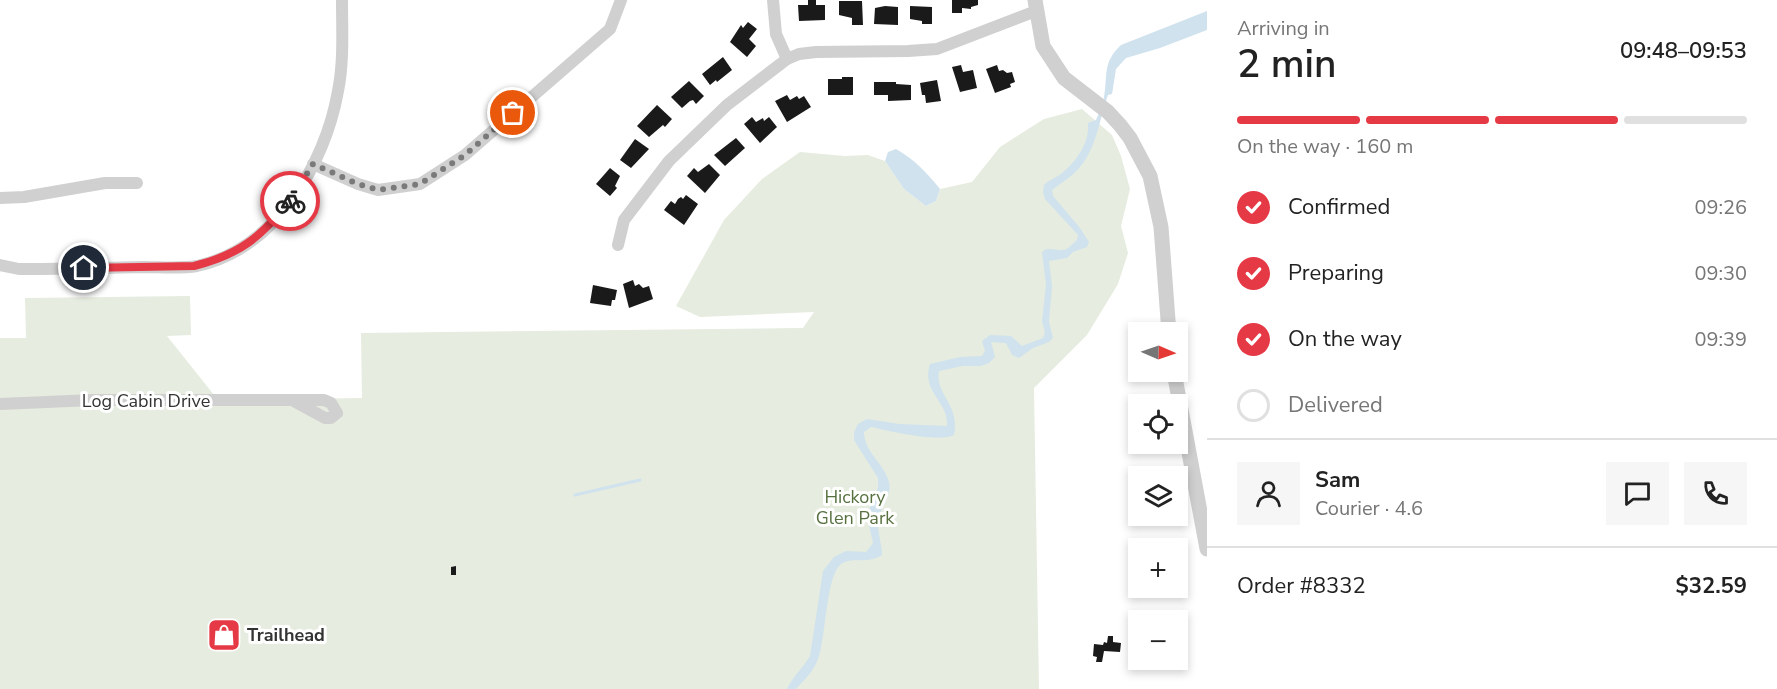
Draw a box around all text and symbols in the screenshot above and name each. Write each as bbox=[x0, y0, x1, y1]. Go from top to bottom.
text: Arriving in bbox=[1237, 15, 1330, 42]
text: 09:48–09:53 bbox=[1620, 36, 1747, 66]
text: 2 min bbox=[1237, 38, 1336, 91]
pin bbox=[487, 87, 538, 138]
icon: bag bbox=[496, 96, 529, 129]
text: On the way · 160 m bbox=[1237, 133, 1413, 160]
courier bbox=[260, 171, 320, 231]
icon: bike bbox=[274, 185, 307, 218]
icon: check bbox=[1237, 191, 1270, 224]
text: Confirmed bbox=[1288, 192, 1390, 222]
text: 09:26 bbox=[1694, 194, 1747, 221]
pin bbox=[58, 242, 109, 293]
icon: home bbox=[67, 251, 100, 284]
icon: check bbox=[1237, 257, 1270, 290]
text: Preparing bbox=[1288, 258, 1384, 288]
text: 09:30 bbox=[1694, 260, 1747, 287]
north arrow bbox=[1128, 322, 1188, 382]
map controls bbox=[1128, 322, 1188, 670]
icon: check bbox=[1237, 323, 1270, 356]
text: On the way bbox=[1288, 324, 1402, 354]
text: 09:39 bbox=[1694, 326, 1747, 353]
street label: Log Cabin Drive bbox=[82, 389, 210, 413]
text: Delivered bbox=[1288, 390, 1383, 420]
button: locate bbox=[1128, 394, 1188, 454]
button: person bbox=[1237, 462, 1300, 525]
button: chat bbox=[1606, 462, 1669, 525]
button: phone bbox=[1684, 462, 1747, 525]
text: Sam bbox=[1315, 465, 1360, 495]
button: layers bbox=[1128, 466, 1188, 526]
park label: Hickory Glen Park bbox=[816, 485, 895, 530]
text: Courier · 4.6 bbox=[1315, 495, 1423, 522]
button: + bbox=[1128, 538, 1188, 598]
text: Order #8332 bbox=[1237, 571, 1366, 601]
text: $32.59 bbox=[1676, 571, 1747, 601]
button: − bbox=[1128, 610, 1188, 670]
shop icon: Trailhead bbox=[206, 617, 242, 653]
place label: Trailhead bbox=[247, 623, 325, 647]

